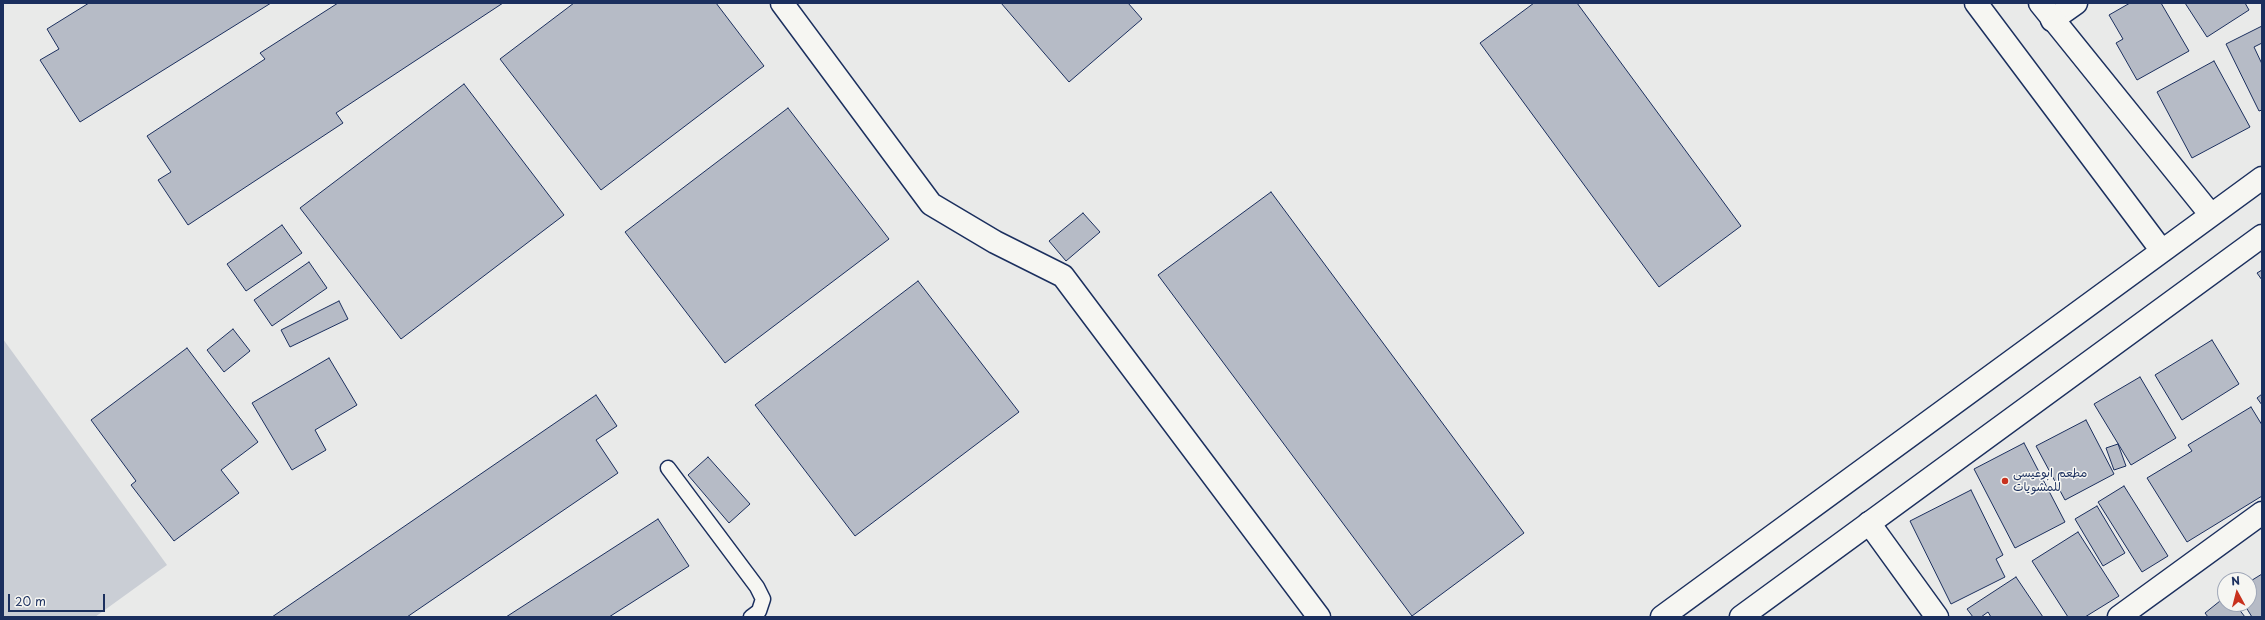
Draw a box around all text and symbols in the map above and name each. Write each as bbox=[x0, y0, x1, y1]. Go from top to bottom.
place label: مطعم ابوعيسى للمشويات bbox=[2013, 467, 2087, 495]
marker: مطعم ابوعيسى للمشويات bbox=[2000, 476, 2010, 486]
north arrow bbox=[2217, 572, 2257, 612]
text: N bbox=[2230, 572, 2241, 590]
scale bar bbox=[10, 586, 107, 612]
text: 20 m bbox=[15, 592, 46, 610]

